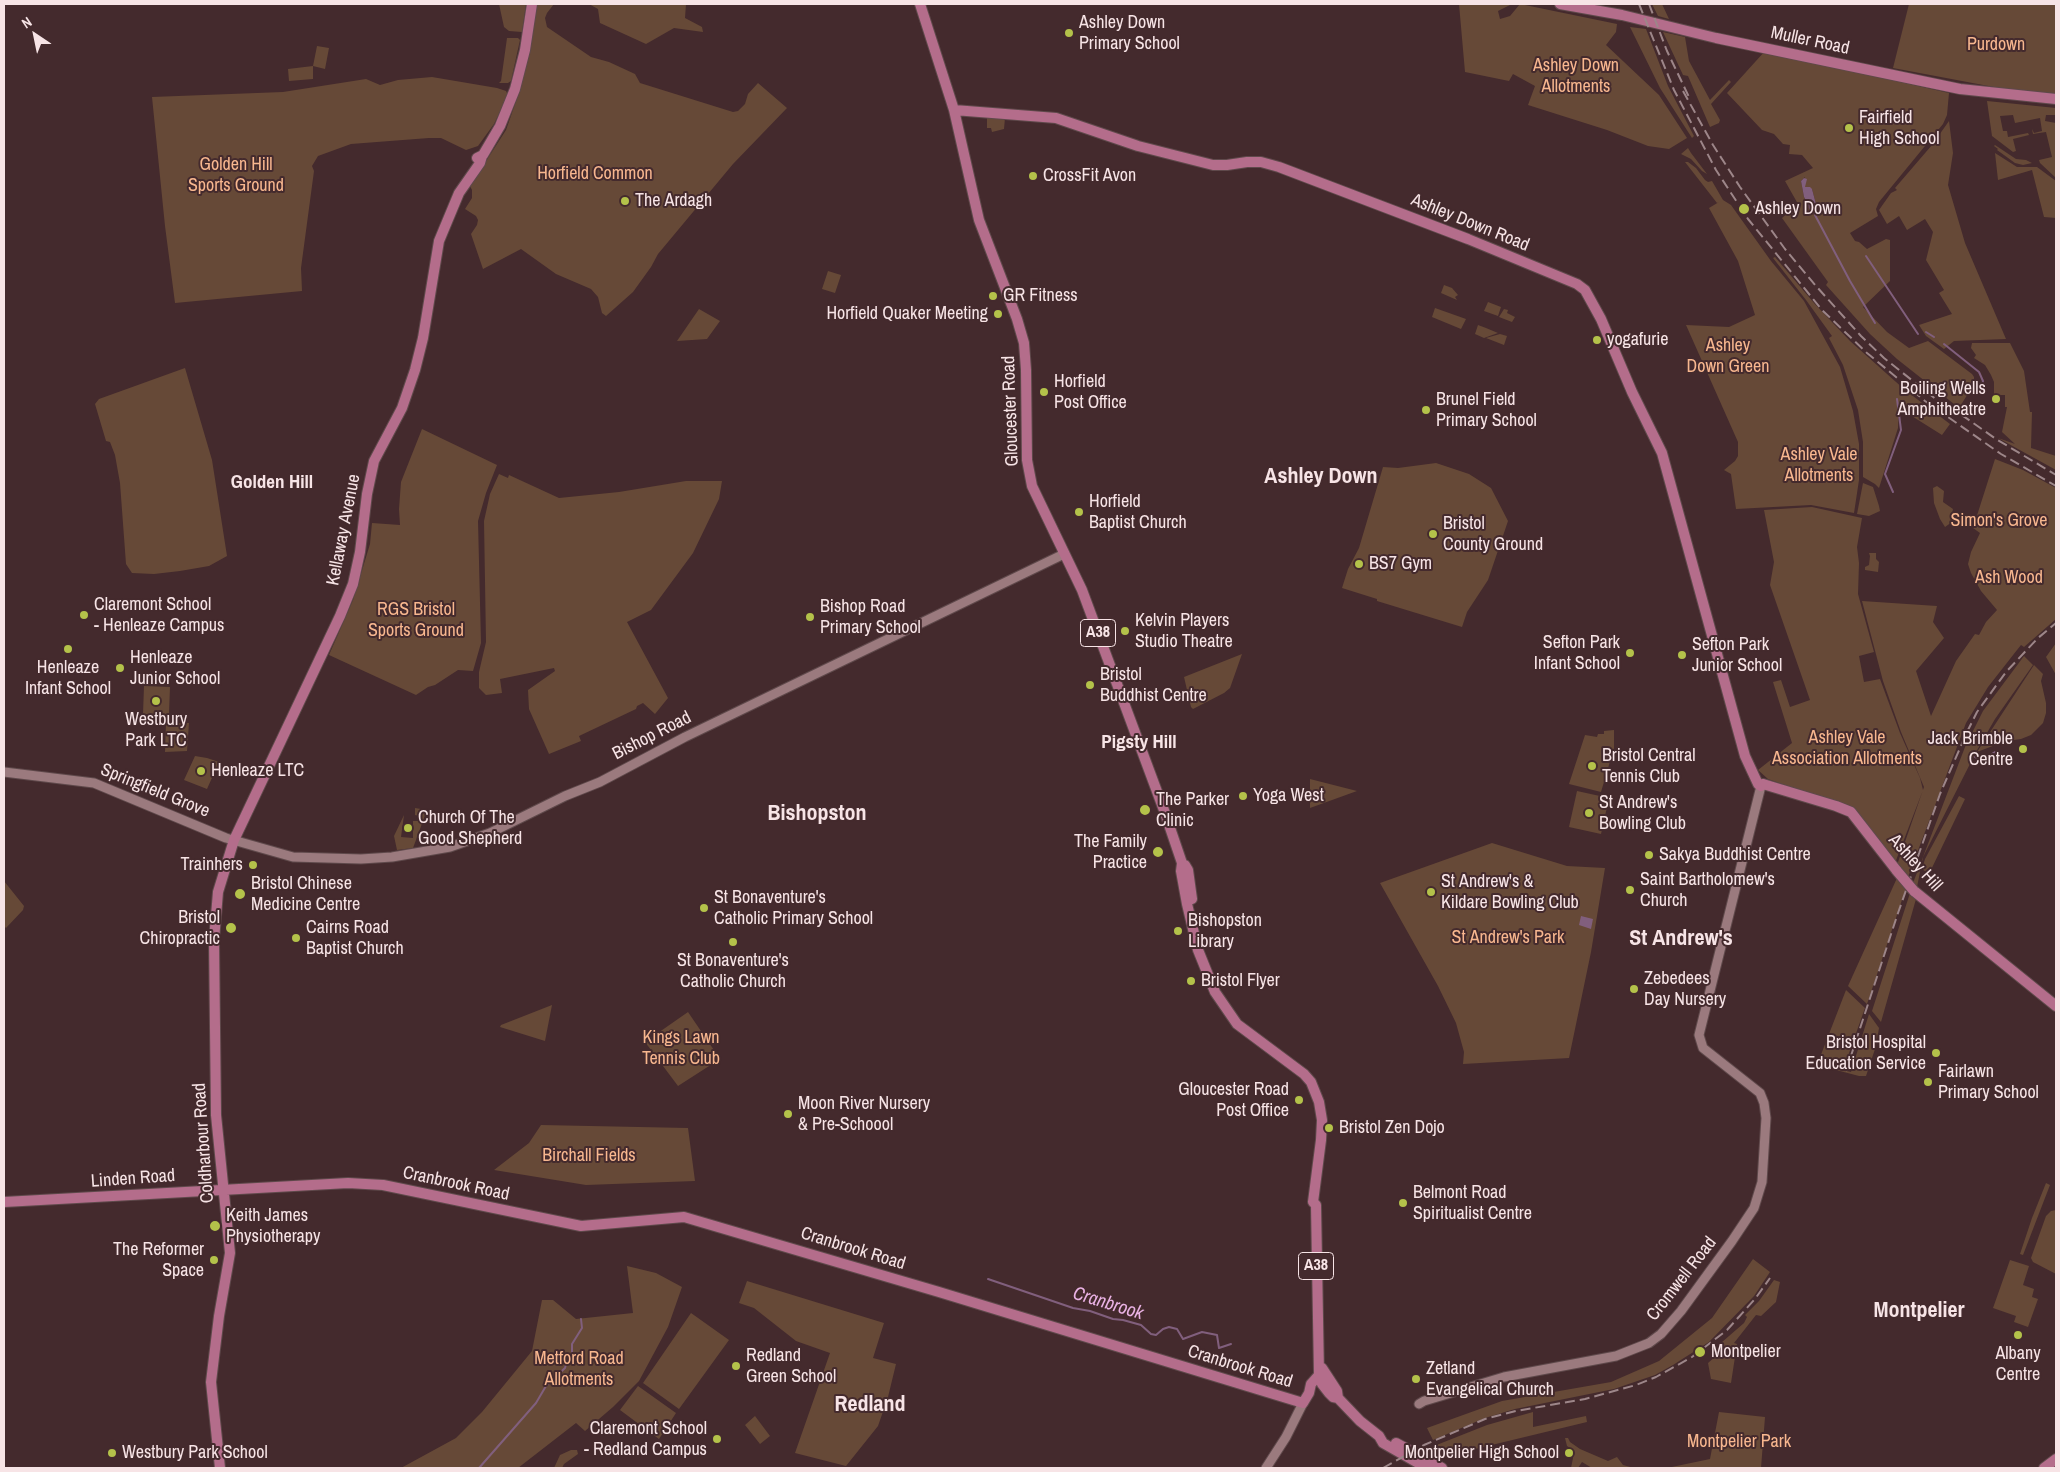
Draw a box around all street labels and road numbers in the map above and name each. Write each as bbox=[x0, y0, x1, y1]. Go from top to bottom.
street label: Muller Road bbox=[1769, 22, 1851, 60]
street label: Ashley Down Road bbox=[1408, 189, 1532, 257]
street label: Gloucester Road bbox=[998, 355, 1024, 467]
street label: Kellaway Avenue bbox=[323, 472, 365, 588]
road number: A38 bbox=[1080, 620, 1116, 646]
street label: Bishop Road bbox=[609, 707, 695, 765]
street label: Springfield Grove bbox=[97, 759, 213, 823]
street label: Ashley Hill bbox=[1884, 830, 1946, 896]
street label: Coldharbour Road bbox=[189, 1082, 219, 1204]
street label: Cranbrook Road bbox=[401, 1162, 511, 1206]
street label: Linden Road bbox=[90, 1165, 176, 1193]
street label: Cranbrook Road bbox=[798, 1223, 908, 1275]
street label: Cromwell Road bbox=[1642, 1233, 1722, 1325]
road number: A38 bbox=[1298, 1252, 1334, 1280]
street label: Cranbrook Road bbox=[1185, 1341, 1295, 1393]

